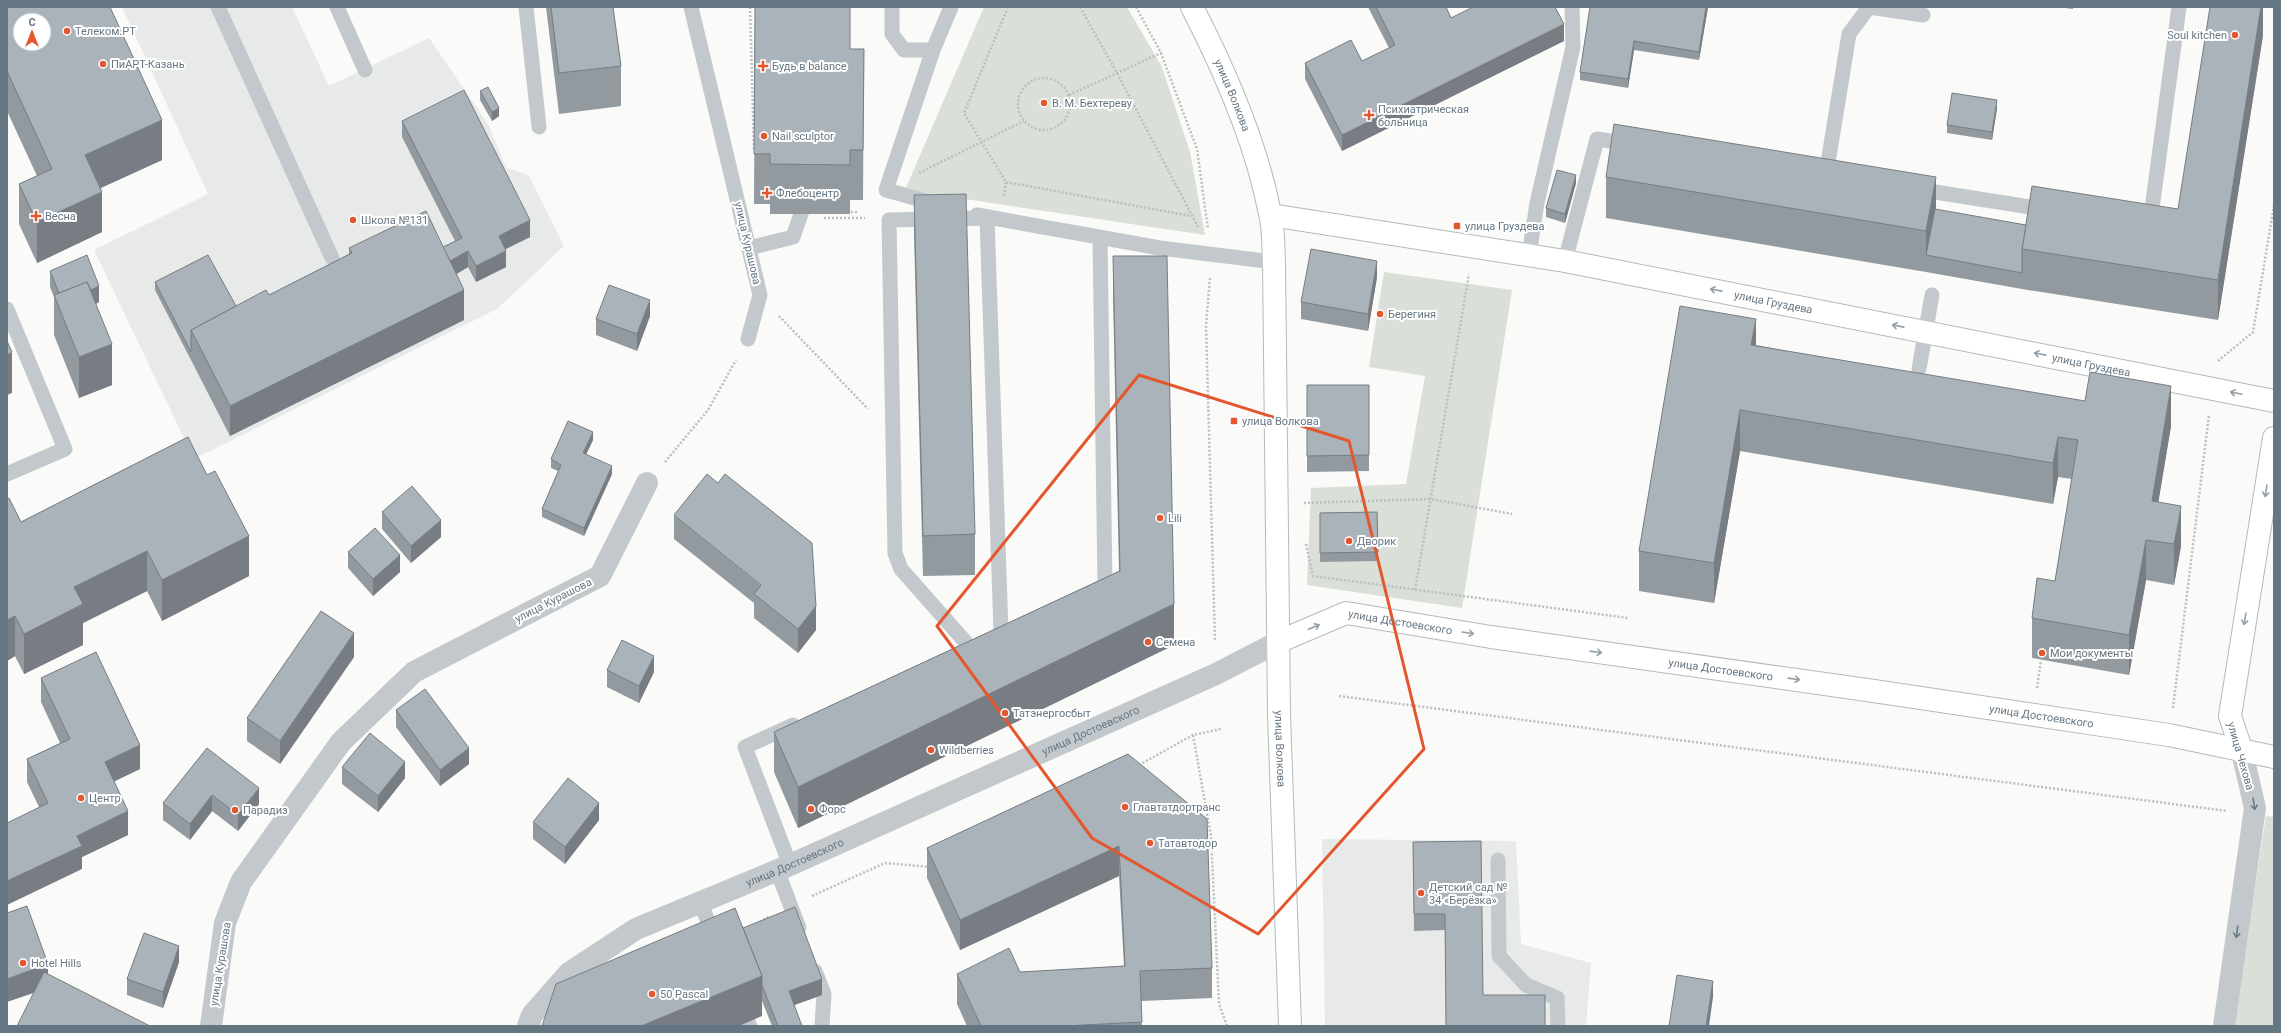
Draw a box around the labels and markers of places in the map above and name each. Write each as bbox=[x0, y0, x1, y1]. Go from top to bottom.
place label: Телеком.РТ bbox=[75, 25, 136, 38]
marker: Телеком.РТ bbox=[62, 26, 72, 36]
place label: Soul kitchen bbox=[2167, 29, 2227, 42]
marker: Soul kitchen bbox=[2230, 30, 2240, 40]
place label: ПиАРТ-Казань bbox=[111, 58, 185, 71]
marker: ПиАРТ-Казань bbox=[98, 59, 108, 69]
marker: Будь в balance bbox=[757, 60, 769, 72]
place label: Будь в balance bbox=[772, 60, 847, 73]
place label: В. М. Бехтереву bbox=[1052, 97, 1133, 110]
marker: В. М. Бехтереву bbox=[1039, 98, 1049, 108]
place label: Психиатрическая больница bbox=[1378, 103, 1469, 129]
marker: Психиатрическая больница bbox=[1363, 109, 1375, 121]
place label: Nail sculptor bbox=[772, 130, 834, 143]
marker: Nail sculptor bbox=[759, 131, 769, 141]
marker: Флебоцентр bbox=[761, 187, 773, 199]
place label: Флебоцентр bbox=[776, 187, 839, 200]
marker: Весна bbox=[30, 210, 42, 222]
place label: Весна bbox=[45, 210, 76, 223]
place label: Школа №131 bbox=[361, 214, 428, 227]
marker: Школа №131 bbox=[348, 215, 358, 225]
place label: улица Груздева bbox=[1465, 220, 1545, 233]
marker: улица Груздева bbox=[1452, 221, 1462, 231]
place label: Берегиня bbox=[1388, 308, 1436, 321]
marker: Берегиня bbox=[1375, 309, 1385, 319]
place label: улица Волкова bbox=[1242, 415, 1319, 428]
marker: улица Волкова bbox=[1229, 416, 1239, 426]
place label: Lili bbox=[1168, 512, 1182, 525]
marker: Lili bbox=[1155, 513, 1165, 523]
place label: Дворик bbox=[1357, 535, 1396, 548]
marker: Дворик bbox=[1344, 536, 1354, 546]
place label: Семена bbox=[1156, 636, 1195, 649]
marker: Семена bbox=[1143, 637, 1153, 647]
place label: Мои документы bbox=[2050, 647, 2133, 660]
marker: Мои документы bbox=[2037, 648, 2047, 658]
place label: Татэнергосбыт bbox=[1013, 707, 1092, 720]
marker: Татэнергосбыт bbox=[1000, 708, 1010, 718]
place label: Wildberries bbox=[939, 744, 994, 757]
marker: Wildberries bbox=[926, 745, 936, 755]
place label: Центр bbox=[89, 792, 121, 805]
marker: Центр bbox=[76, 793, 86, 803]
place label: Главтатдортранс bbox=[1133, 801, 1221, 814]
marker: Главтатдортранс bbox=[1120, 802, 1130, 812]
place label: Форс bbox=[819, 803, 846, 816]
place label: Парадиз bbox=[243, 804, 288, 817]
marker: Форс bbox=[806, 804, 816, 814]
marker: Парадиз bbox=[230, 805, 240, 815]
place label: Татавтодор bbox=[1158, 837, 1217, 850]
marker: Татавтодор bbox=[1145, 838, 1155, 848]
place label: Детский сад № 34 «Берёзка» bbox=[1429, 881, 1507, 907]
marker: Детский сад № 34 «Берёзка» bbox=[1416, 888, 1426, 898]
place label: Hotel Hills bbox=[31, 957, 82, 970]
marker: Hotel Hills bbox=[18, 958, 28, 968]
place label: 50 Pascal bbox=[660, 988, 708, 1001]
marker: 50 Pascal bbox=[647, 989, 657, 999]

